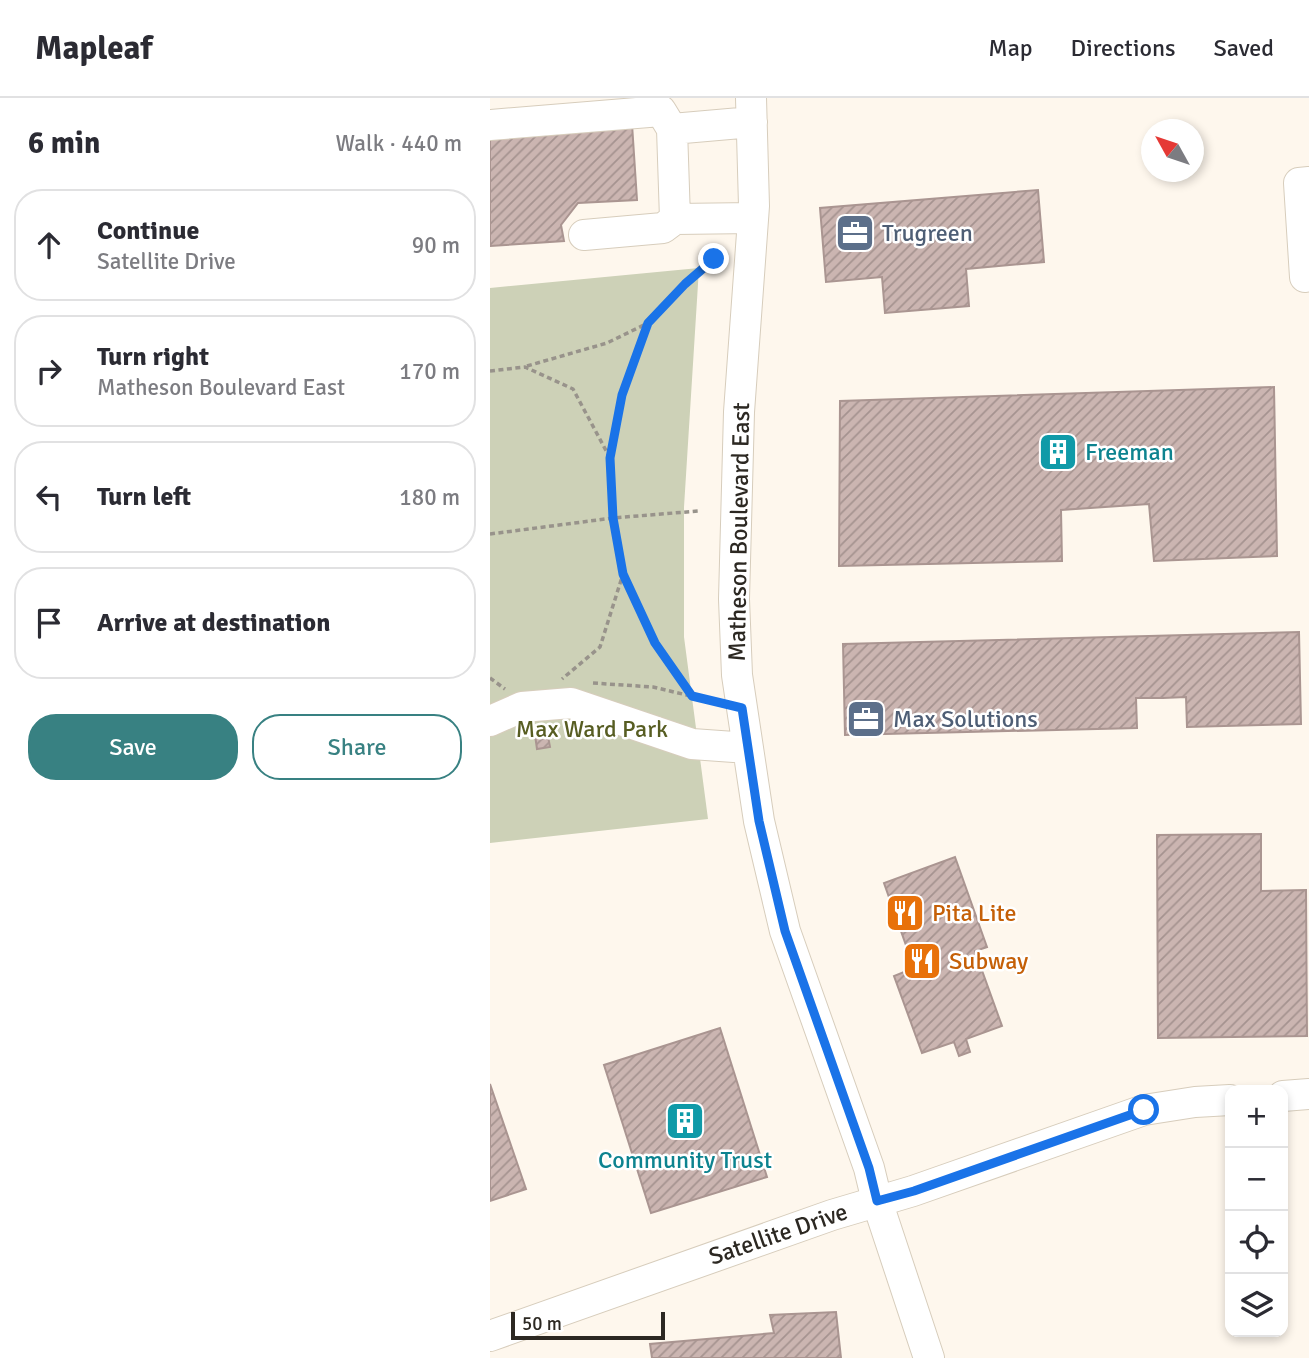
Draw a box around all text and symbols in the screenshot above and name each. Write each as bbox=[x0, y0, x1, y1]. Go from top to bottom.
text: Mapleaf bbox=[35, 28, 152, 69]
text: Map bbox=[988, 33, 1033, 63]
text: Directions bbox=[1071, 33, 1176, 63]
text: Saved bbox=[1214, 33, 1274, 63]
north arrow bbox=[1141, 119, 1204, 182]
text: 6 min bbox=[28, 125, 100, 162]
text: Walk · 440 m bbox=[336, 129, 462, 158]
office icon: Trugreen bbox=[834, 212, 876, 254]
text: Continue bbox=[97, 215, 199, 247]
place label: Trugreen bbox=[882, 218, 973, 248]
icon: ahead bbox=[30, 226, 68, 264]
text: 90 m bbox=[412, 231, 460, 260]
route end bbox=[698, 243, 729, 274]
text: Satellite Drive bbox=[97, 247, 236, 276]
text: Turn right bbox=[97, 341, 209, 373]
icon: right bbox=[30, 352, 68, 390]
text: 170 m bbox=[399, 357, 460, 386]
text: Matheson Boulevard East bbox=[97, 373, 345, 402]
street label: Matheson Boulevard East bbox=[722, 402, 756, 662]
building icon: Freeman bbox=[1037, 431, 1079, 473]
place label: Freeman bbox=[1085, 437, 1174, 467]
icon: left bbox=[30, 478, 68, 516]
text: Turn left bbox=[97, 481, 191, 513]
text: 180 m bbox=[399, 483, 460, 512]
icon: arrive bbox=[30, 604, 68, 642]
text: Arrive at destination bbox=[97, 607, 330, 639]
office icon: Max Solutions bbox=[845, 698, 887, 740]
place label: Max Solutions bbox=[893, 704, 1038, 734]
button: Save bbox=[28, 714, 238, 780]
button: Share bbox=[252, 714, 462, 780]
park label: Max Ward Park bbox=[516, 714, 668, 744]
restaurant icon: Pita Lite bbox=[884, 892, 926, 934]
place label: Pita Lite bbox=[932, 898, 1017, 928]
restaurant icon: Subway bbox=[901, 940, 943, 982]
place label: Subway bbox=[949, 946, 1028, 976]
map controls bbox=[1225, 1085, 1288, 1337]
button: + bbox=[1225, 1085, 1288, 1148]
route start bbox=[1128, 1094, 1159, 1125]
building icon: Community Trust bbox=[664, 1100, 706, 1142]
place label: Community Trust bbox=[598, 1145, 772, 1175]
button: − bbox=[1225, 1148, 1288, 1211]
street label: Satellite Drive bbox=[705, 1196, 851, 1272]
button: locate bbox=[1225, 1211, 1288, 1274]
button: layers bbox=[1225, 1274, 1288, 1337]
scale bar bbox=[511, 1309, 665, 1341]
text: 50 m bbox=[522, 1312, 562, 1336]

